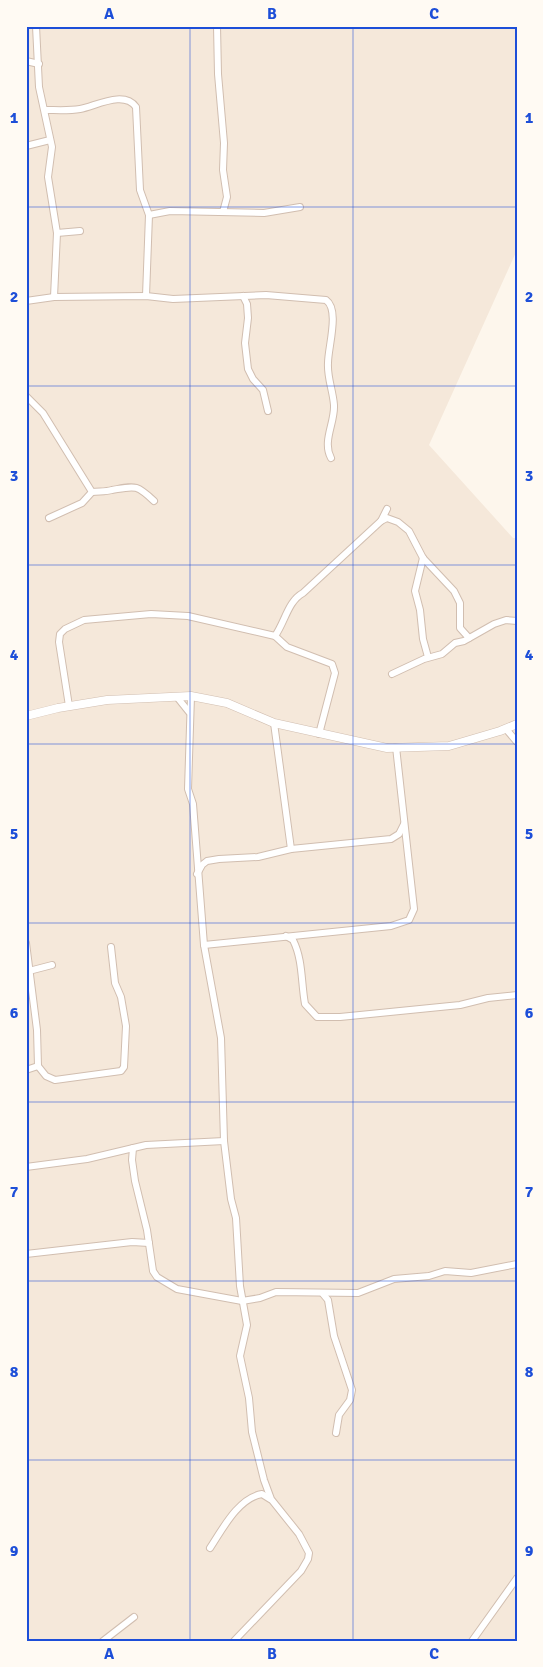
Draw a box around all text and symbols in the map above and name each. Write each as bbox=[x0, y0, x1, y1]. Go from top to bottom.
text: A bbox=[104, 4, 115, 24]
text: B bbox=[267, 4, 277, 24]
text: C bbox=[429, 4, 439, 24]
text: 1 bbox=[10, 108, 19, 128]
text: 1 bbox=[525, 108, 534, 128]
text: 2 bbox=[10, 287, 18, 307]
text: 2 bbox=[525, 287, 533, 307]
text: 3 bbox=[10, 466, 18, 486]
text: 3 bbox=[525, 466, 533, 486]
text: 4 bbox=[10, 645, 19, 665]
text: 4 bbox=[525, 645, 534, 665]
text: 5 bbox=[10, 824, 18, 844]
text: 5 bbox=[525, 824, 533, 844]
text: 6 bbox=[10, 1003, 19, 1023]
text: 6 bbox=[525, 1003, 534, 1023]
text: 7 bbox=[10, 1182, 19, 1202]
text: 7 bbox=[525, 1182, 534, 1202]
text: 8 bbox=[10, 1362, 19, 1382]
text: 8 bbox=[525, 1362, 534, 1382]
text: 9 bbox=[10, 1541, 19, 1561]
text: 9 bbox=[525, 1541, 534, 1561]
text: A bbox=[104, 1644, 115, 1664]
text: B bbox=[267, 1644, 277, 1664]
text: C bbox=[429, 1644, 439, 1664]

